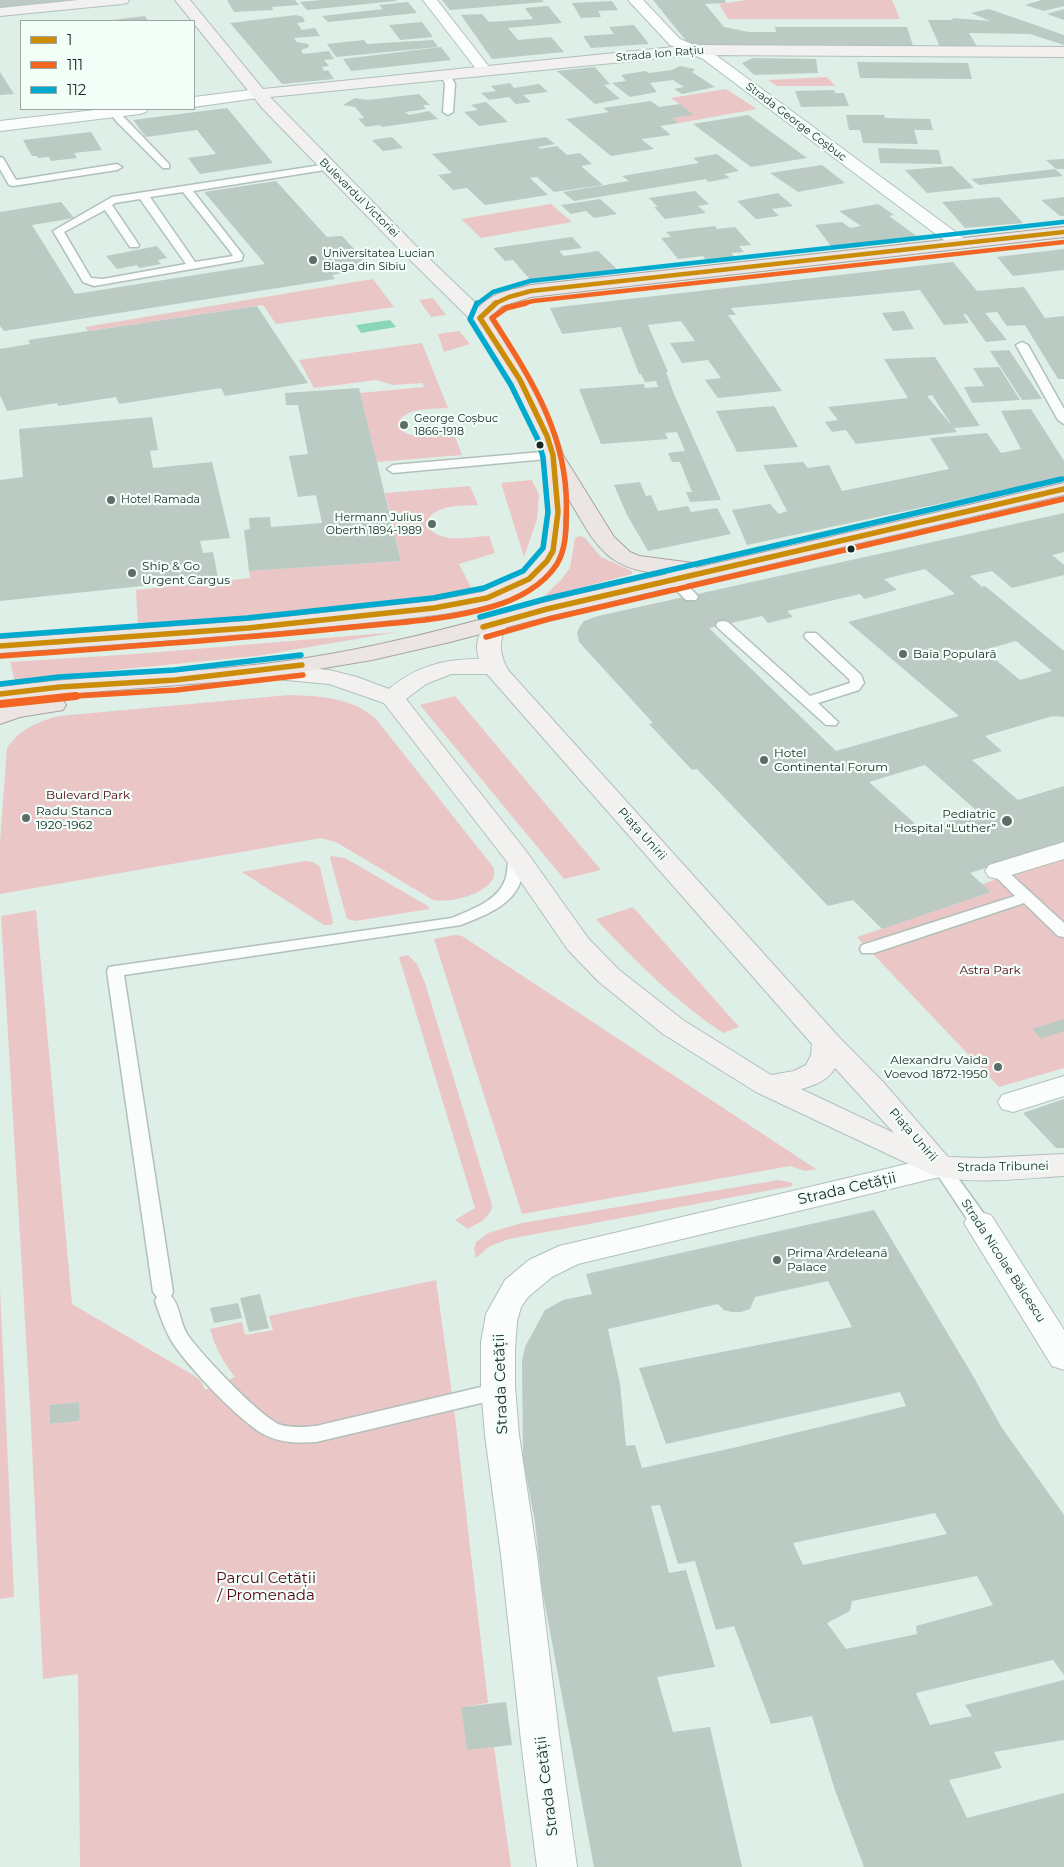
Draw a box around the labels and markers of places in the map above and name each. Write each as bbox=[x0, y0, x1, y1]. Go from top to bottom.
place label: Universitatea Lucian Blaga din Sibiu bbox=[323, 247, 435, 273]
marker: Universitatea Lucian Blaga din Sibiu bbox=[307, 254, 319, 266]
place label: George Coșbuc 1866-1918 bbox=[414, 412, 498, 438]
marker: George Coșbuc 1866-1918 bbox=[398, 419, 410, 431]
unlabelled marker bbox=[535, 440, 545, 450]
place label: Hotel Ramada bbox=[121, 493, 200, 507]
marker: Hotel Ramada bbox=[105, 494, 117, 506]
place label: Hermann Julius Oberth 1894-1989 bbox=[326, 511, 422, 537]
marker: Hermann Julius Oberth 1894-1989 bbox=[426, 518, 438, 530]
unlabelled marker bbox=[846, 544, 856, 554]
place label: Ship & Go Urgent Cargus bbox=[142, 559, 230, 587]
marker: Ship & Go Urgent Cargus bbox=[126, 567, 138, 579]
place label: Baia Populară bbox=[913, 647, 996, 661]
marker: Baia Populară bbox=[897, 648, 909, 660]
place label: Hotel Continental Forum bbox=[774, 746, 888, 774]
marker: Hotel Continental Forum bbox=[758, 754, 770, 766]
place label: Radu Stanca 1920-1962 bbox=[36, 804, 112, 832]
place label: Pediatric Hospital “Luther” bbox=[894, 807, 996, 835]
marker: Radu Stanca 1920-1962 bbox=[20, 812, 32, 824]
marker: Pediatric Hospital “Luther” bbox=[1000, 814, 1014, 828]
place label: Alexandru Vaida Voevod 1872-1950 bbox=[884, 1053, 988, 1081]
marker: Alexandru Vaida Voevod 1872-1950 bbox=[992, 1061, 1004, 1073]
place label: Prima Ardeleană Palace bbox=[787, 1246, 887, 1274]
marker: Prima Ardeleană Palace bbox=[771, 1254, 783, 1266]

